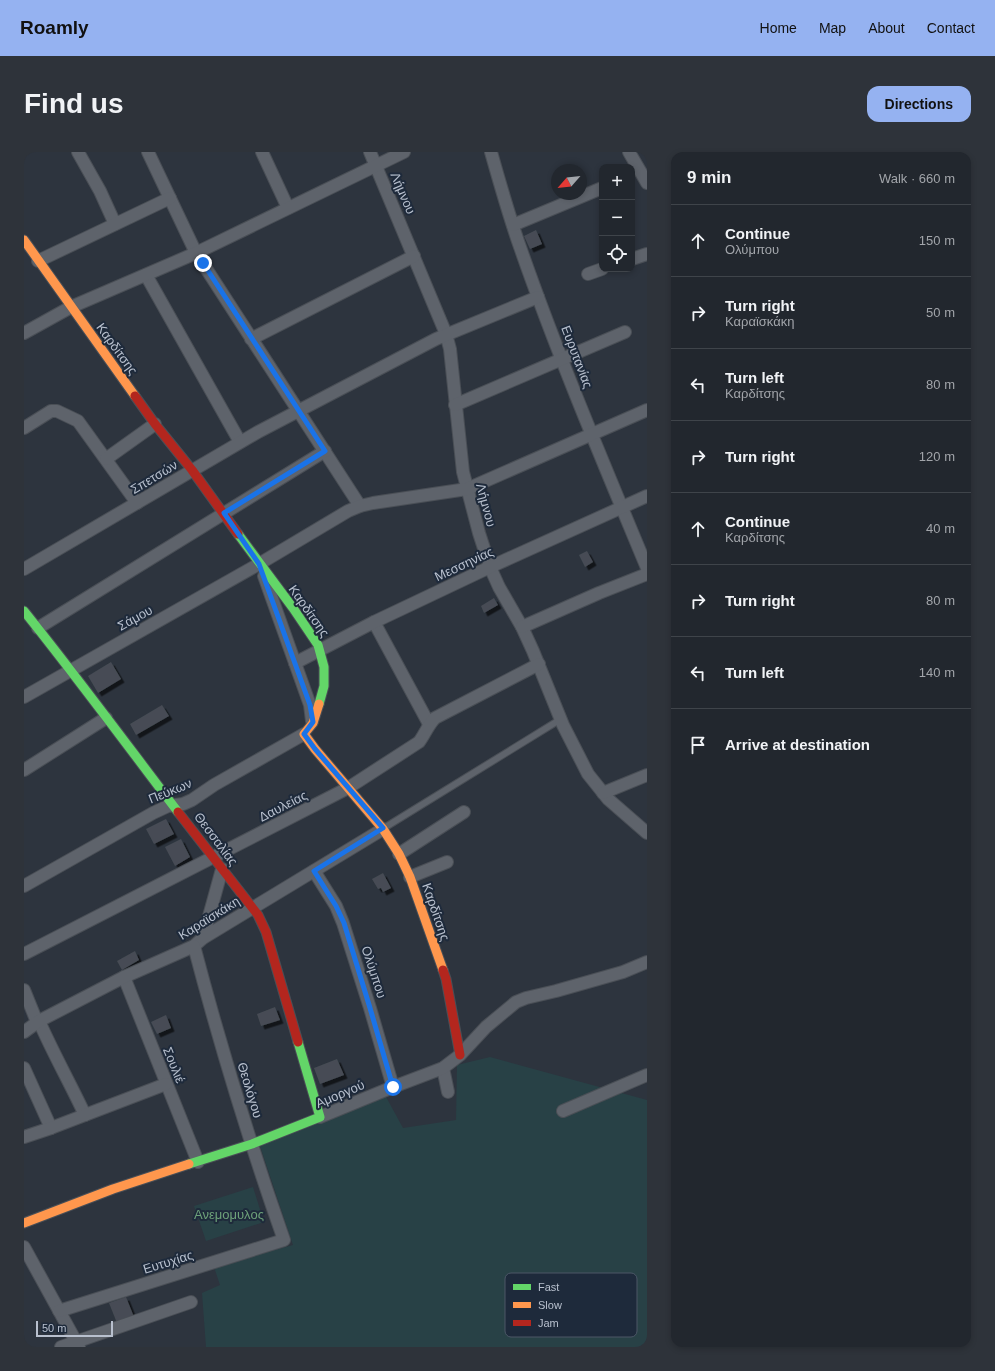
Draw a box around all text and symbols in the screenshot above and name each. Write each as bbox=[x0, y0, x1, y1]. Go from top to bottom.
text: Roamly bbox=[20, 17, 89, 38]
text: Home bbox=[760, 20, 797, 36]
text: Map bbox=[819, 20, 846, 36]
text: About bbox=[868, 20, 905, 36]
text: Contact bbox=[927, 20, 975, 36]
button: Directions bbox=[867, 86, 971, 122]
text: Find us bbox=[24, 88, 124, 119]
north arrow bbox=[551, 164, 587, 200]
map controls bbox=[599, 164, 635, 272]
button: + bbox=[599, 164, 635, 200]
text: 9 min bbox=[687, 168, 731, 187]
street label: Λήμνου bbox=[387, 170, 419, 216]
text: Walk · 660 m bbox=[879, 171, 955, 186]
button: − bbox=[599, 200, 635, 236]
text: Continue bbox=[725, 225, 790, 242]
icon: ahead bbox=[687, 230, 709, 252]
text: 150 m bbox=[919, 233, 955, 248]
button: locate bbox=[599, 236, 635, 272]
text: Ολύμπου bbox=[725, 242, 779, 257]
route end bbox=[194, 254, 212, 272]
text: Turn right bbox=[725, 297, 795, 314]
icon: right bbox=[687, 302, 709, 324]
text: 50 m bbox=[926, 305, 955, 320]
text: Καραϊσκάκη bbox=[725, 314, 794, 329]
street label: Καρδίτσης bbox=[93, 320, 141, 378]
street label: Ευρυτανίας bbox=[558, 324, 596, 390]
text: Turn left bbox=[725, 369, 784, 386]
icon: left bbox=[687, 374, 709, 396]
text: 80 m bbox=[926, 377, 955, 392]
text: Καρδίτσης bbox=[725, 386, 785, 401]
icon: right bbox=[687, 446, 709, 468]
text: Turn right bbox=[725, 448, 795, 465]
text: 120 m bbox=[919, 449, 955, 464]
street label: Σπετσών bbox=[128, 457, 180, 497]
street label: Λήμνου bbox=[473, 482, 499, 528]
text: Continue bbox=[725, 513, 790, 530]
icon: ahead bbox=[687, 518, 709, 540]
text: 40 m bbox=[926, 521, 955, 536]
text: Καρδίτσης bbox=[725, 530, 785, 545]
street label: Μεσσηνίας bbox=[432, 544, 496, 584]
street label: Καρδίτσης bbox=[286, 582, 332, 640]
icon: right bbox=[687, 590, 709, 612]
text: Turn right bbox=[725, 592, 795, 609]
text: 80 m bbox=[926, 593, 955, 608]
street label: Σάμου bbox=[115, 602, 155, 634]
icon: left bbox=[687, 662, 709, 684]
text: Turn left bbox=[725, 664, 784, 681]
text: 140 m bbox=[919, 665, 955, 680]
icon: arrive bbox=[687, 734, 709, 756]
text: Arrive at destination bbox=[725, 736, 870, 753]
street label: Πεύκων bbox=[146, 776, 194, 806]
street label: Δαυλείας bbox=[256, 787, 310, 825]
street label: Θεσσαλίας bbox=[191, 809, 241, 869]
street label: Καρδίτσης bbox=[419, 881, 453, 943]
street label: Καραϊσκάκη bbox=[176, 893, 242, 943]
street label: Ολύμπου bbox=[359, 944, 389, 1000]
street label: Σουλιέ bbox=[160, 1045, 188, 1085]
street label: Θεολόγου bbox=[234, 1060, 266, 1120]
street label: Αμοργού bbox=[313, 1077, 367, 1111]
route start bbox=[384, 1078, 402, 1096]
park label: Ανεμομυλος bbox=[194, 1207, 264, 1222]
street label: Ευτυχίας bbox=[141, 1247, 195, 1277]
legend bbox=[505, 1273, 637, 1337]
text: Fast bbox=[538, 1281, 559, 1293]
text: Slow bbox=[538, 1299, 562, 1311]
text: Jam bbox=[538, 1317, 559, 1329]
scale bar bbox=[36, 1319, 113, 1338]
text: 50 m bbox=[42, 1322, 66, 1334]

